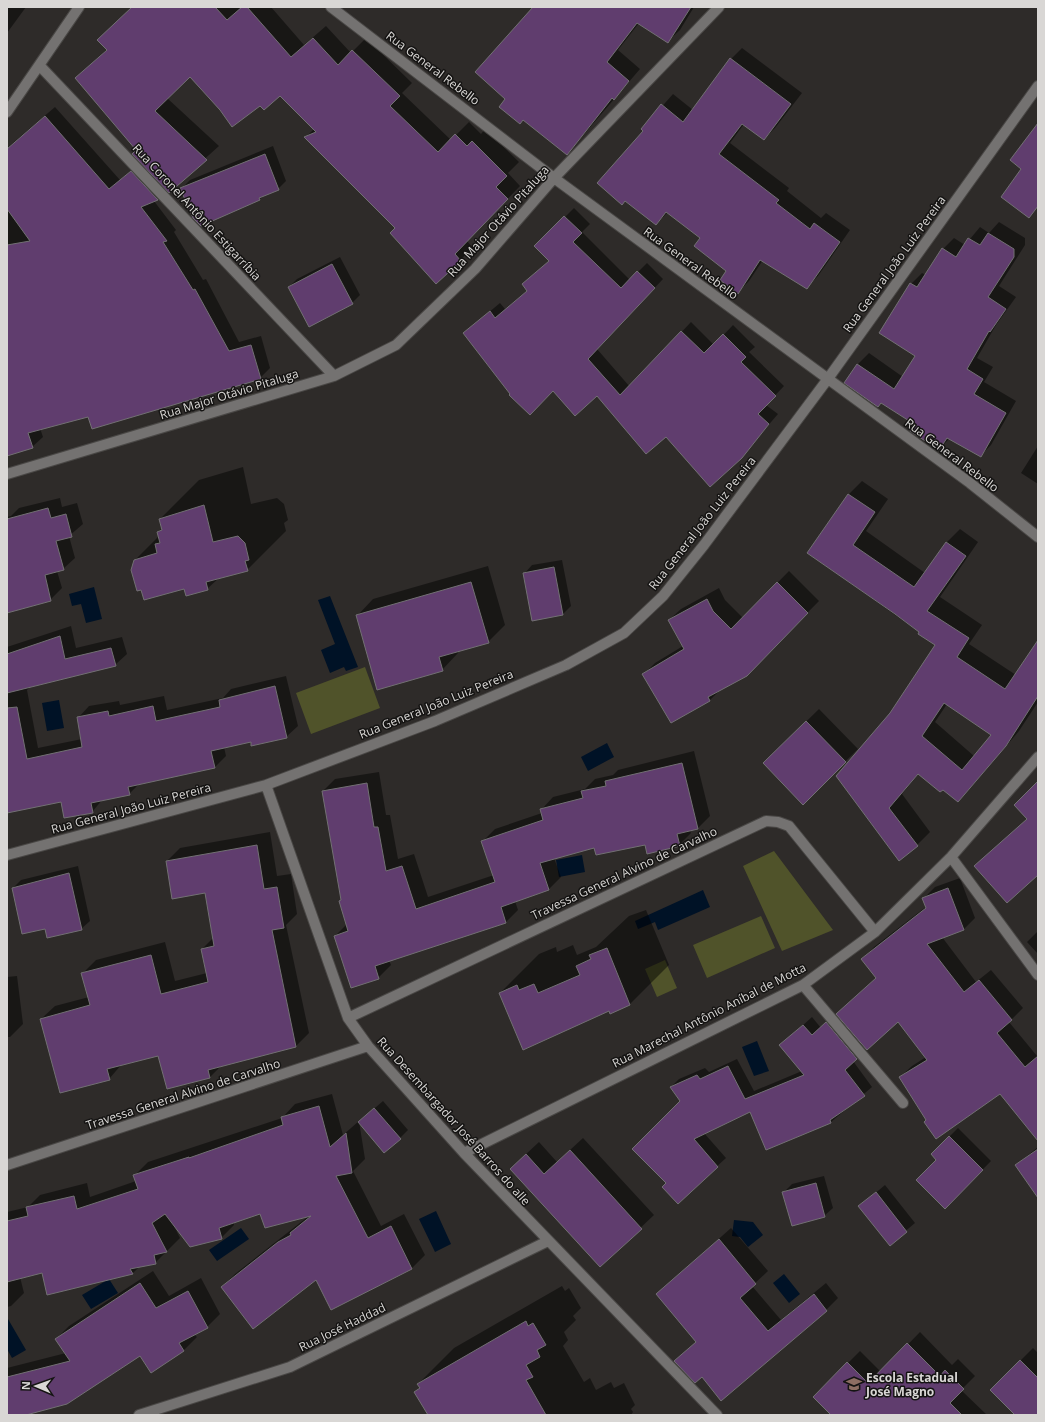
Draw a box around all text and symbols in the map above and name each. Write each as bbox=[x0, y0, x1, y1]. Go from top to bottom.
street label: Rua General Rebello bbox=[383, 27, 483, 109]
street label: Rua Coronel Antônio Estigarríbia bbox=[129, 140, 265, 284]
street label: Rua Major Otávio Pitaluga bbox=[443, 162, 553, 280]
street label: Rua General João Luiz Pereira bbox=[839, 192, 949, 336]
street label: Rua General Rebello bbox=[640, 223, 742, 303]
street label: Rua Major Otávio Pitaluga bbox=[157, 365, 301, 423]
street label: Rua General Rebello bbox=[902, 414, 1002, 496]
street label: Rua General João Luiz Pereira bbox=[645, 453, 759, 593]
street label: Rua General João Luiz Pereira bbox=[356, 665, 516, 743]
street label: Rua General João Luiz Pereira bbox=[49, 778, 213, 838]
street label: Travessa General Alvino de Carvalho bbox=[528, 822, 720, 924]
street label: Rua Marechal Antônio Aníbal de Motta bbox=[609, 959, 809, 1071]
street label: Rua Desembargador José Barros do alle bbox=[374, 1033, 535, 1209]
street label: Travessa General Alvino de Carvalho bbox=[84, 1054, 282, 1134]
street label: Rua José Haddad bbox=[296, 1299, 388, 1355]
north arrow bbox=[16, 1366, 56, 1406]
place label: Escola Estadual José Magno bbox=[865, 1369, 958, 1400]
school or university icon: Escola Estadual José Magno bbox=[845, 1375, 863, 1393]
text: N bbox=[18, 1381, 33, 1390]

